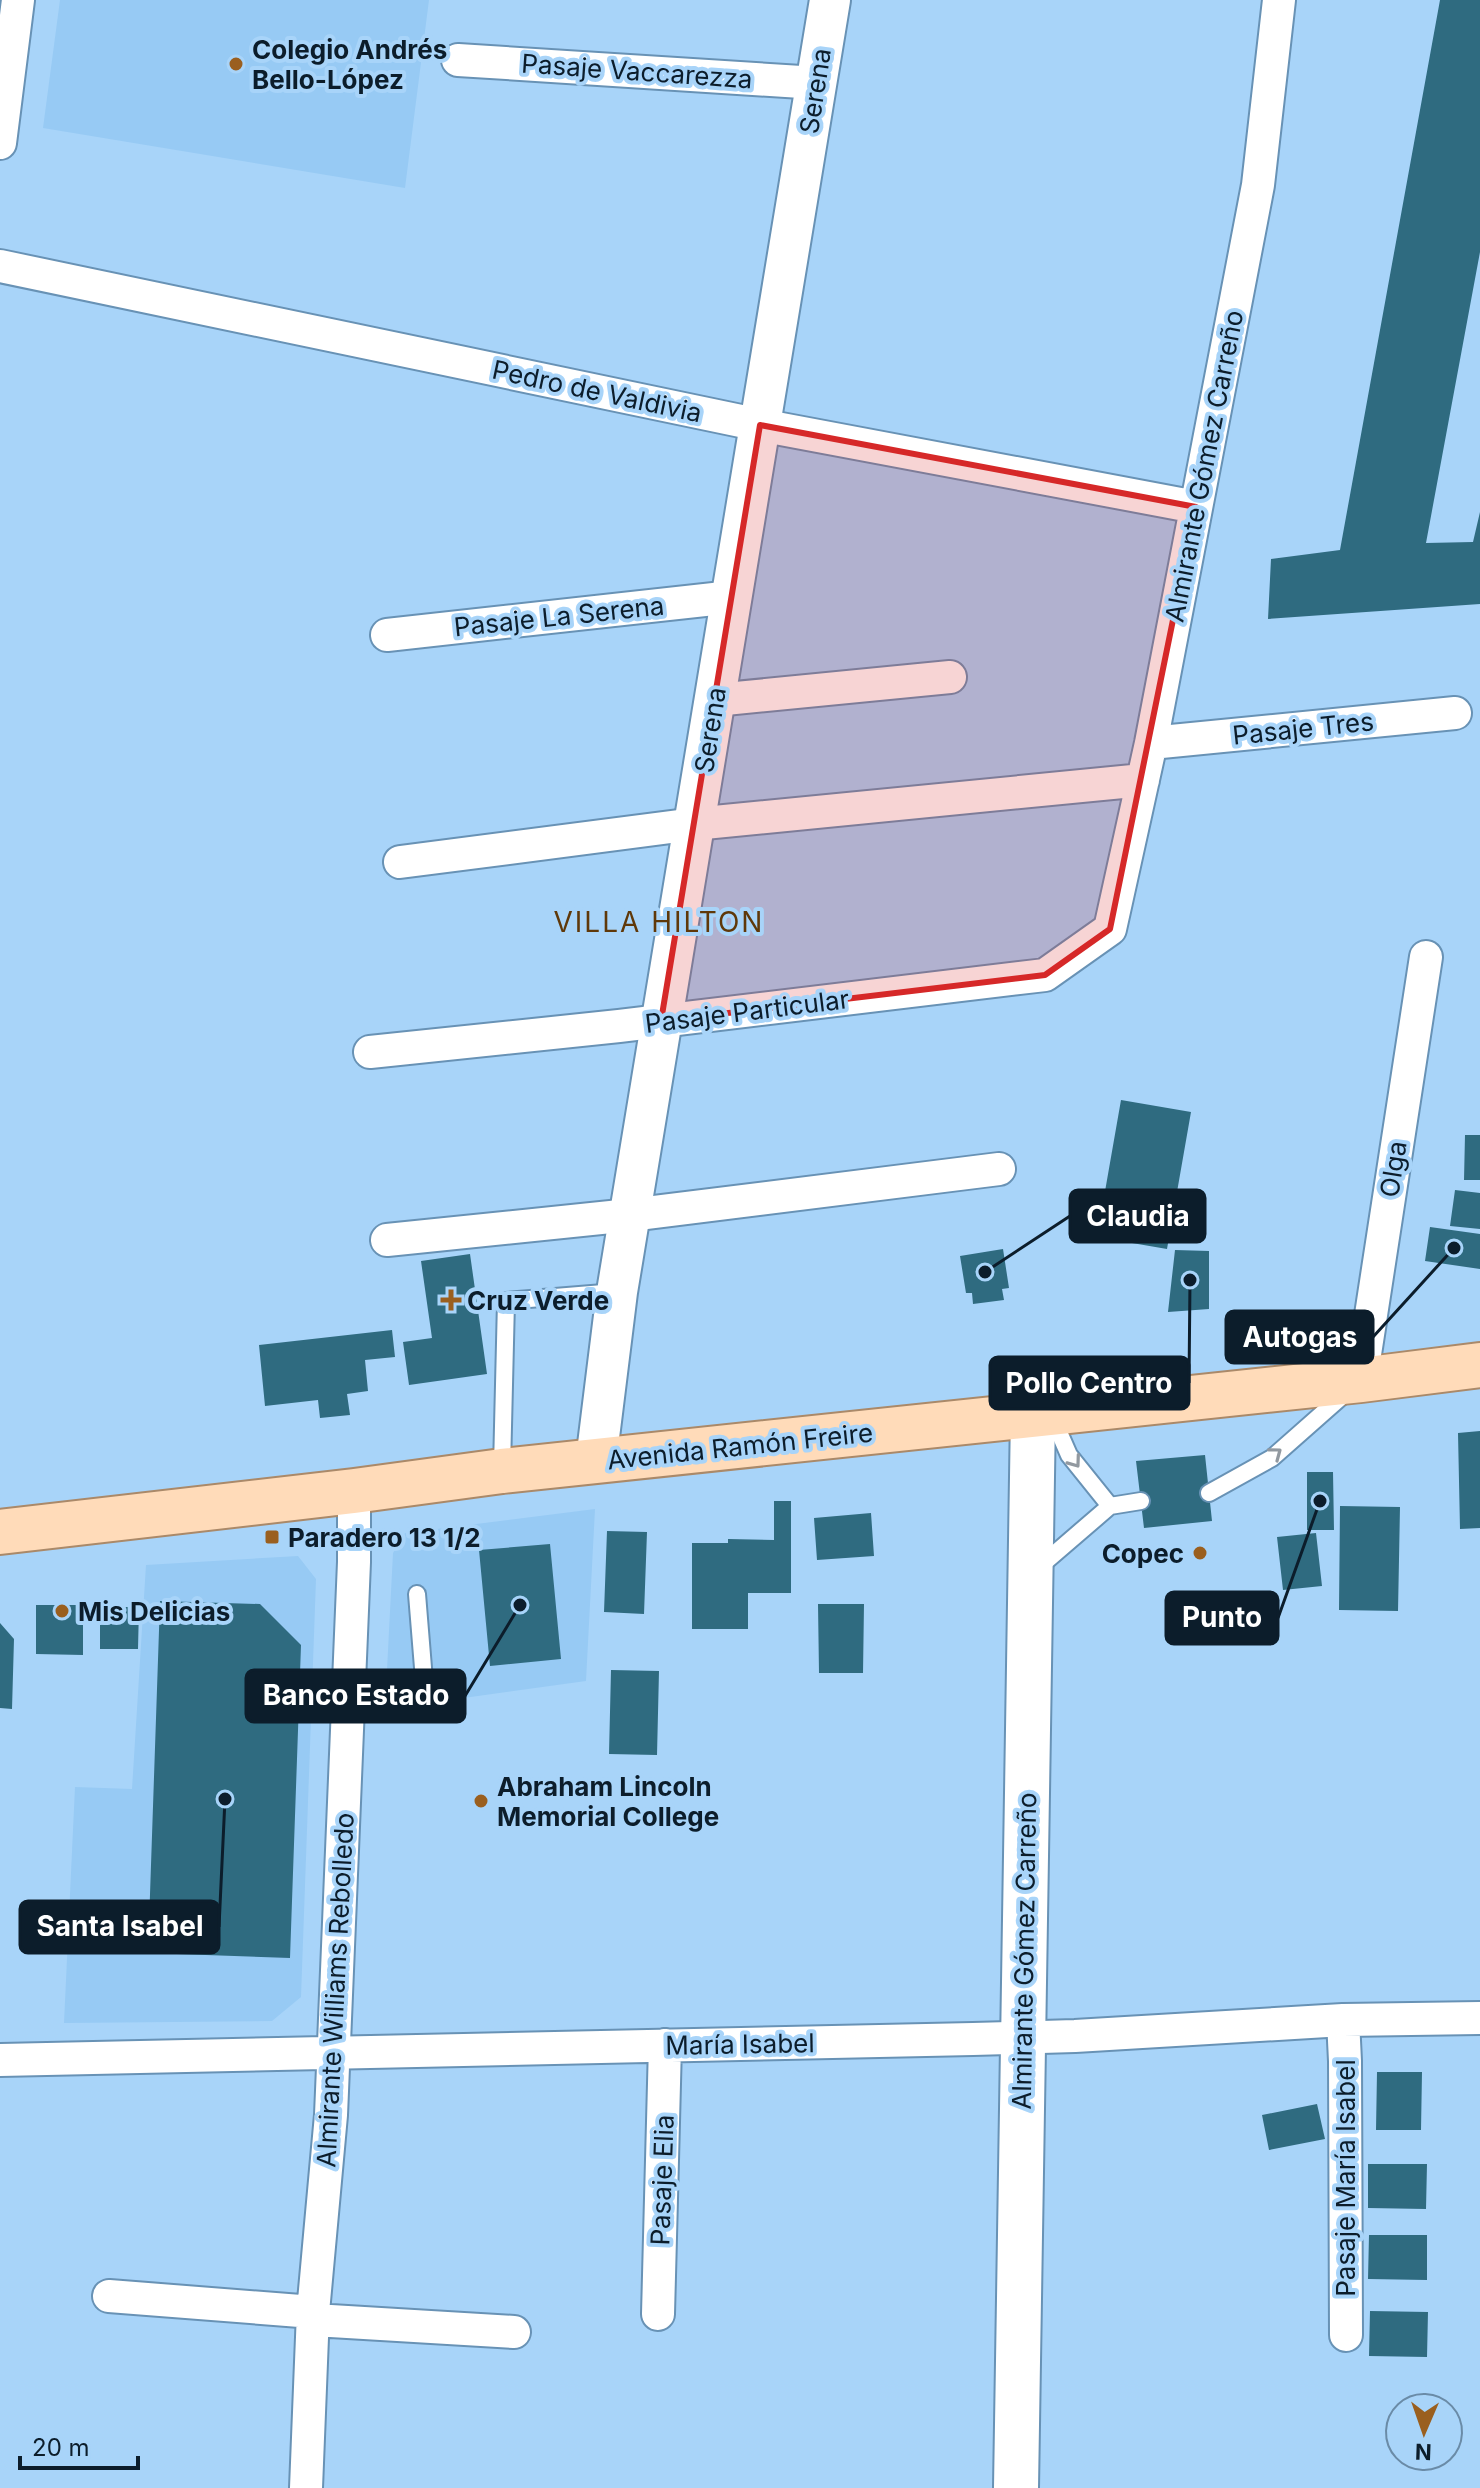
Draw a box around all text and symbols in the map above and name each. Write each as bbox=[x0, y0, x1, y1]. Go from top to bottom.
place label: Colegio Andrés Bello-López bbox=[252, 34, 447, 95]
street label: Serena bbox=[793, 46, 837, 136]
street label: Pasaje Vaccarezza bbox=[520, 47, 754, 95]
marker: Colegio Andrés Bello-López bbox=[227, 55, 245, 73]
street label: Almirante Gómez Carreño bbox=[1159, 307, 1249, 625]
street label: Pedro de Valdivia bbox=[489, 354, 705, 428]
street label: Pasaje La Serena bbox=[452, 590, 666, 642]
street label: Serena bbox=[688, 685, 732, 775]
street label: Pasaje Tres bbox=[1231, 705, 1375, 751]
district label: VILLA HILTON bbox=[554, 905, 764, 939]
street label: Pasaje Particular bbox=[643, 983, 851, 1039]
street label: Olga bbox=[1373, 1139, 1413, 1199]
callout: Claudia bbox=[1070, 1190, 1205, 1242]
text: Claudia bbox=[1086, 1199, 1190, 1233]
place label: Cruz Verde bbox=[467, 1285, 609, 1316]
marker: Cruz Verde bbox=[442, 1291, 460, 1309]
callout: Autogas bbox=[1226, 1311, 1373, 1363]
text: Autogas bbox=[1242, 1320, 1358, 1354]
callout: Pollo Centro bbox=[990, 1357, 1189, 1409]
text: Pollo Centro bbox=[1005, 1366, 1173, 1400]
street label: Avenida Ramón Freire bbox=[606, 1417, 874, 1475]
one-way arrow bbox=[1267, 1449, 1282, 1463]
one-way arrow bbox=[1065, 1454, 1080, 1468]
place label: Paradero 13 1/2 bbox=[288, 1522, 481, 1553]
marker: Paradero 13 1/2 bbox=[263, 1528, 281, 1546]
place label: Copec bbox=[1102, 1538, 1184, 1569]
marker: Copec bbox=[1191, 1544, 1209, 1562]
callout: Punto bbox=[1166, 1592, 1278, 1644]
place label: Mis Delicias bbox=[78, 1596, 230, 1627]
text: Punto bbox=[1182, 1600, 1262, 1634]
marker: Mis Delicias bbox=[53, 1602, 71, 1620]
callout: Banco Estado bbox=[246, 1670, 465, 1722]
text: Banco Estado bbox=[263, 1678, 449, 1712]
place label: Abraham Lincoln Memorial College bbox=[497, 1771, 719, 1832]
marker: Abraham Lincoln Memorial College bbox=[472, 1792, 490, 1810]
street label: Almirante Gómez Carreño bbox=[1006, 1792, 1042, 2110]
street label: Almirante Williams Rebolledo bbox=[310, 1812, 360, 2168]
callout: Santa Isabel bbox=[20, 1901, 219, 1953]
text: Santa Isabel bbox=[36, 1909, 204, 1943]
street label: María Isabel bbox=[665, 2027, 815, 2061]
street label: Pasaje María Isabel bbox=[1330, 2059, 1361, 2297]
street label: Pasaje Elia bbox=[644, 2114, 680, 2246]
north arrow bbox=[1384, 2392, 1464, 2472]
scale bar bbox=[20, 2420, 138, 2470]
text: 20 m bbox=[32, 2433, 90, 2462]
text: N bbox=[1414, 2439, 1432, 2465]

